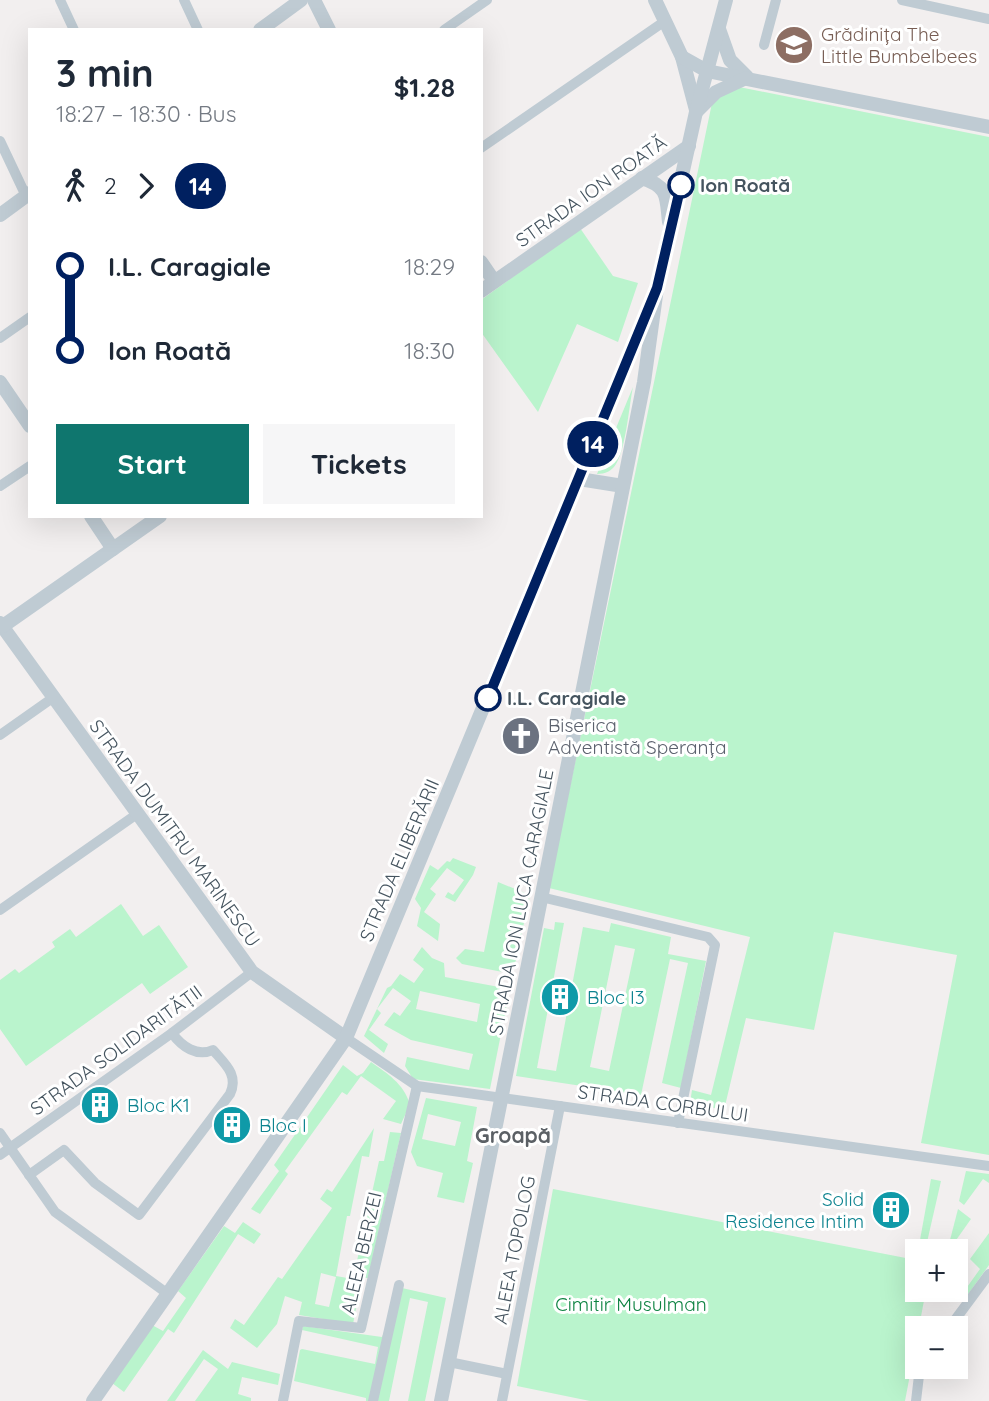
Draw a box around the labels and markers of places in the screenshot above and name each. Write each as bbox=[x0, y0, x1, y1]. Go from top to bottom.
place label: Grădinița The Little Bumbelbees bbox=[821, 22, 977, 68]
school or university icon: Grădinița The Little Bumbelbees bbox=[773, 24, 815, 66]
marker: Ion Roată bbox=[668, 172, 694, 198]
place label: Ion Roată bbox=[700, 173, 790, 197]
marker: I.L. Caragiale bbox=[475, 685, 501, 711]
place label: I.L. Caragiale bbox=[507, 686, 626, 710]
place label: Biserica Adventistă Speranța bbox=[548, 713, 727, 759]
church icon: Biserica Adventistă Speranța bbox=[500, 715, 542, 757]
building icon: Bloc I3 bbox=[539, 976, 581, 1018]
place label: Bloc I3 bbox=[587, 985, 645, 1009]
building icon: Bloc K1 bbox=[79, 1084, 121, 1126]
place label: Bloc K1 bbox=[127, 1093, 190, 1117]
building icon: Bloc I bbox=[211, 1104, 253, 1146]
place label: Bloc I bbox=[259, 1113, 307, 1137]
place label: Solid Residence Intim bbox=[725, 1187, 864, 1233]
building icon: Solid Residence Intim bbox=[870, 1189, 912, 1231]

